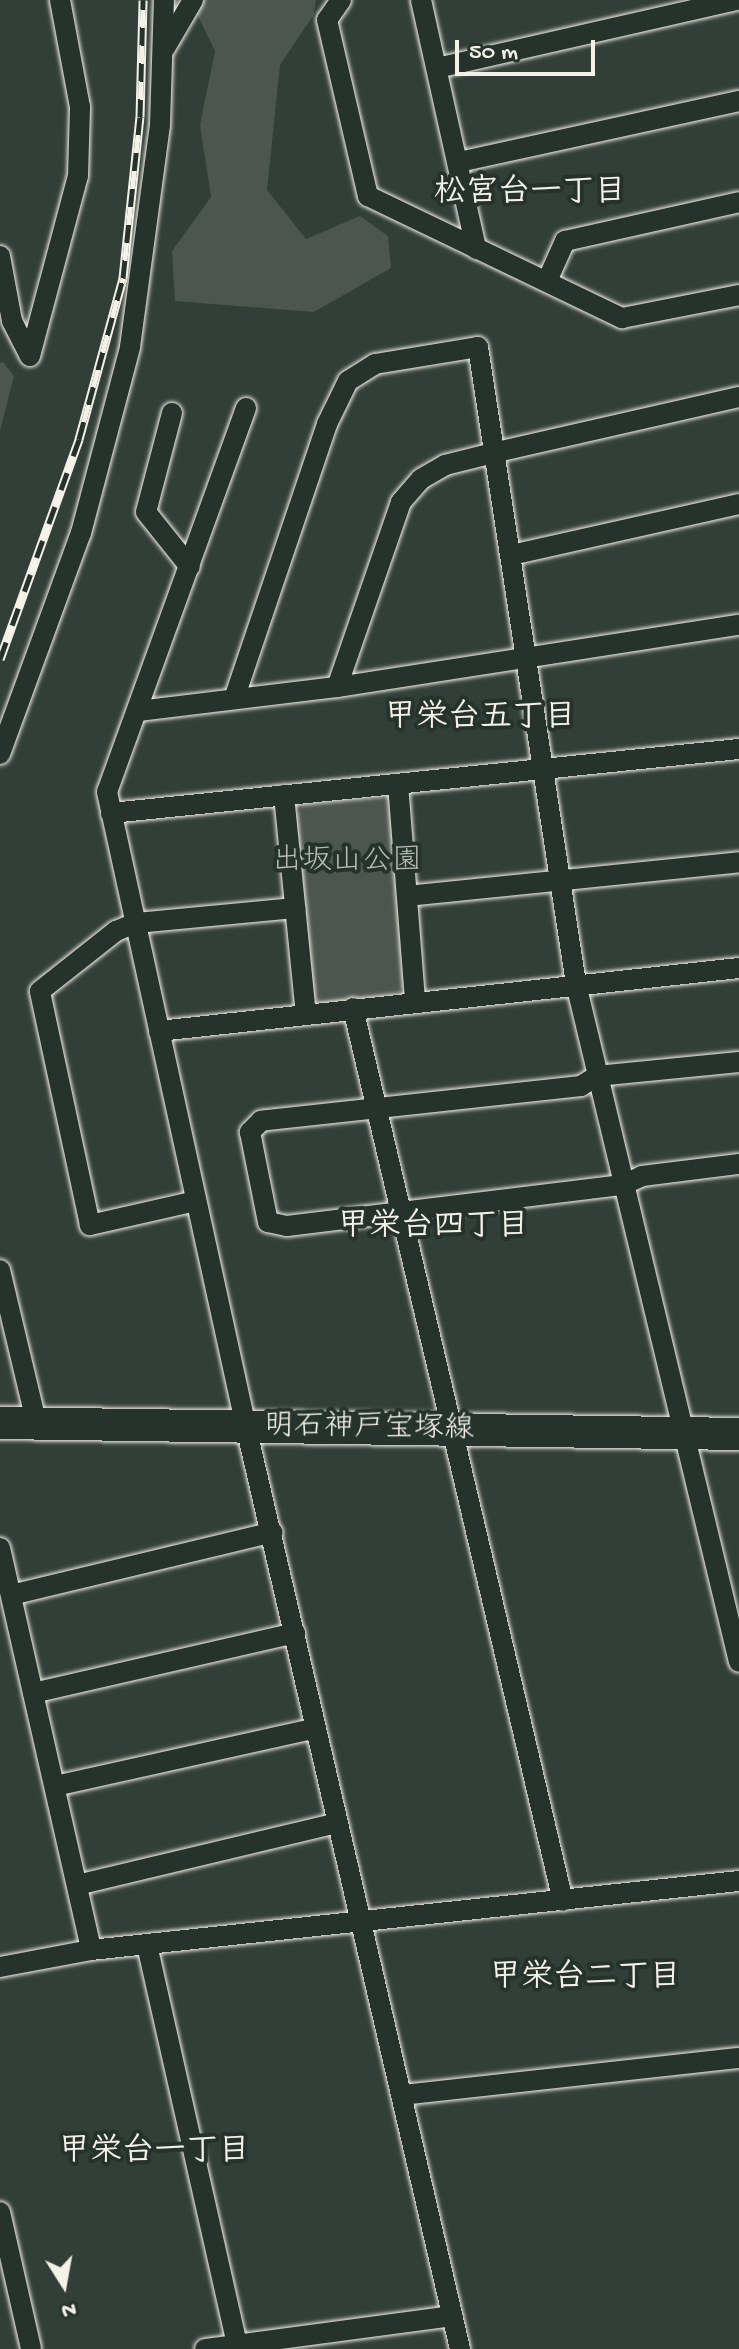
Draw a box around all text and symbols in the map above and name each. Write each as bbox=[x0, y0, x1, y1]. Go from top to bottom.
scale bar bbox=[459, 24, 599, 74]
text: 50 m bbox=[469, 39, 518, 68]
district label: 松宮台一丁目 bbox=[434, 175, 626, 213]
district label: 甲栄台五丁目 bbox=[384, 700, 576, 738]
park label: 出坂山公園 bbox=[272, 845, 422, 881]
district label: 甲栄台四丁目 bbox=[337, 1209, 529, 1247]
street label: 明石神戸宝塚線 bbox=[264, 1410, 474, 1450]
district label: 甲栄台二丁目 bbox=[489, 1960, 681, 1998]
district label: 甲栄台一丁目 bbox=[58, 2134, 250, 2172]
north arrow bbox=[24, 2245, 104, 2325]
text: N bbox=[59, 2294, 78, 2323]

